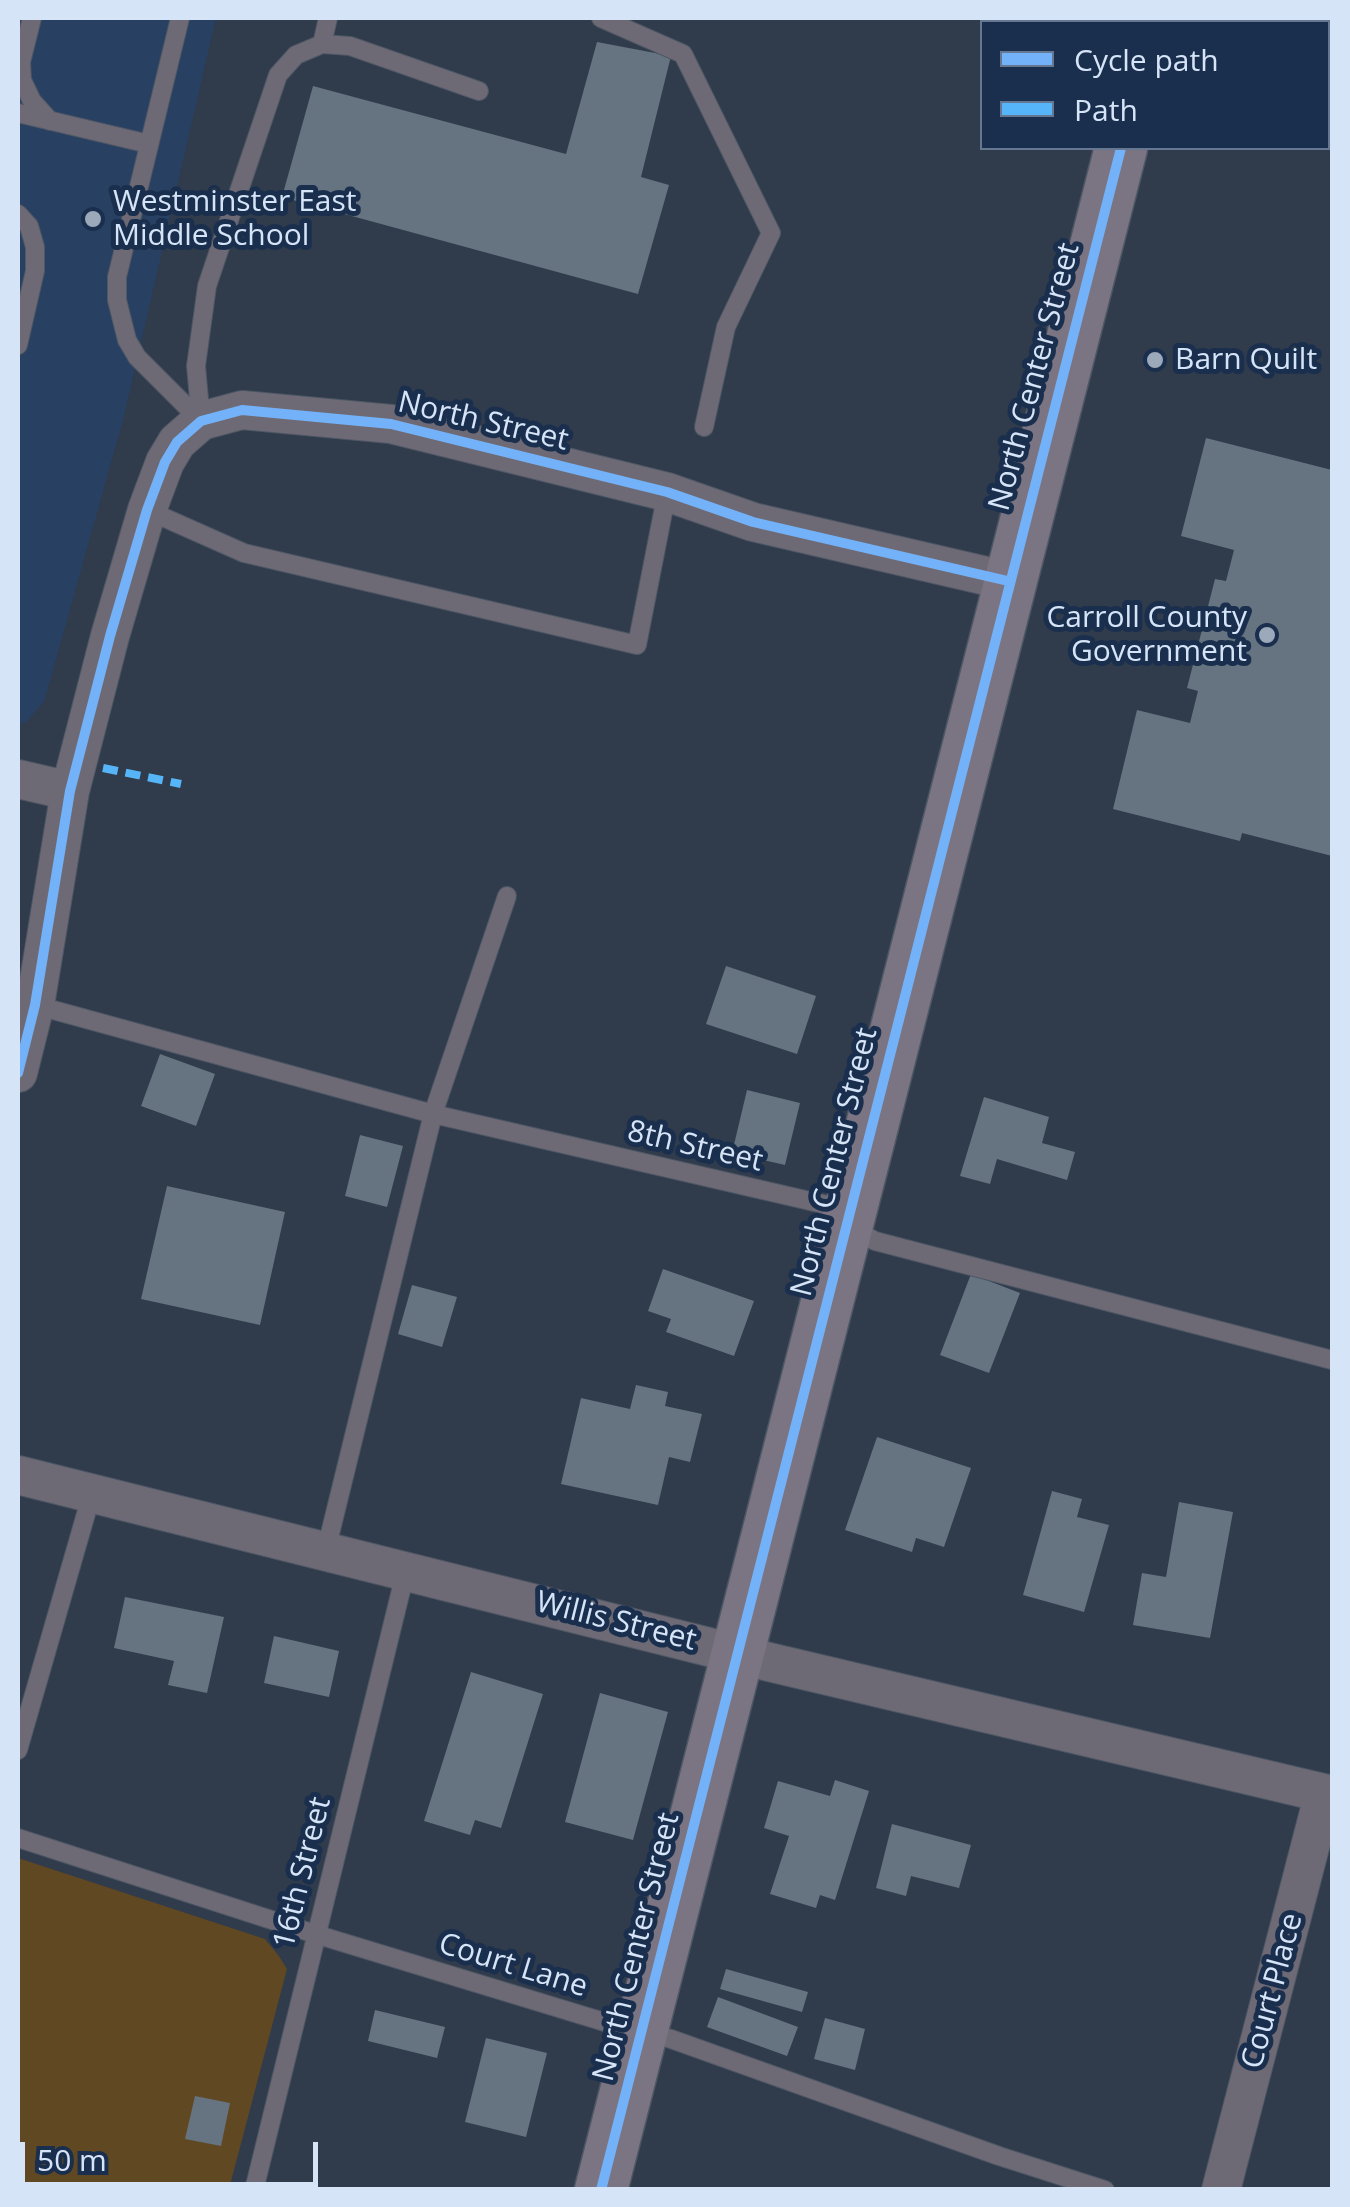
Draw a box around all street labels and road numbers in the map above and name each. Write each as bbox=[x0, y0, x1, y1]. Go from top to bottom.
street label: North Center Street bbox=[982, 239, 1088, 515]
street label: North Street bbox=[394, 385, 572, 459]
street label: North Center Street bbox=[784, 1024, 886, 1300]
street label: 8th Street bbox=[624, 1114, 766, 1180]
street label: Willis Street bbox=[532, 1585, 700, 1659]
street label: 16th Street bbox=[267, 1793, 339, 1953]
street label: North Center Street bbox=[586, 1809, 688, 2085]
street label: Court Place bbox=[1235, 1909, 1311, 2073]
street label: Court Lane bbox=[434, 1926, 592, 2006]

